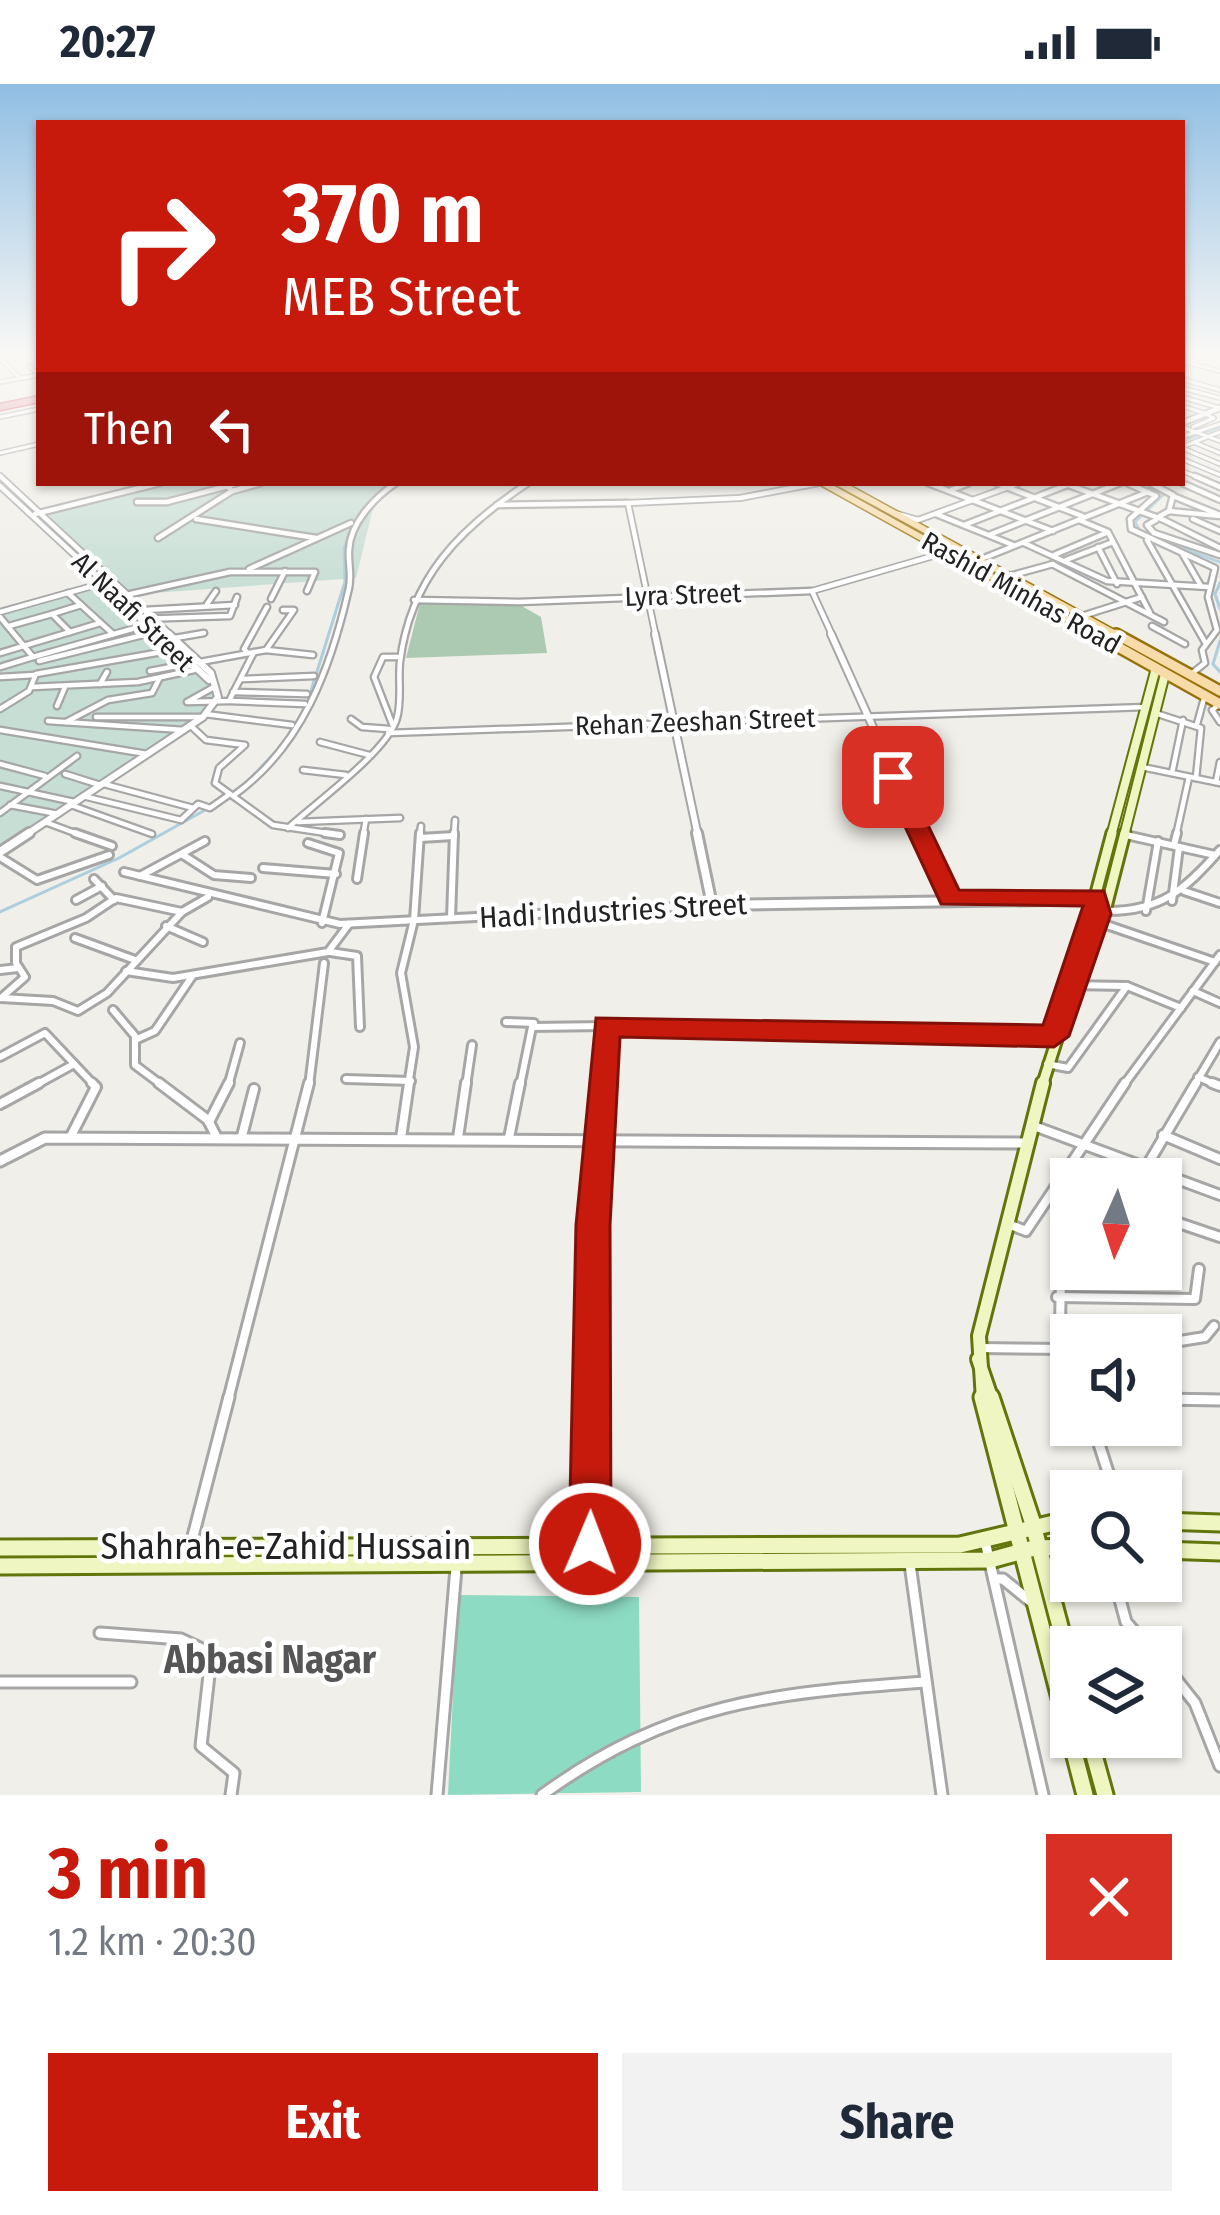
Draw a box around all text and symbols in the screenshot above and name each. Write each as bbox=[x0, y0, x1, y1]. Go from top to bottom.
text: 20:27 bbox=[60, 15, 156, 69]
text: 370 m bbox=[282, 163, 484, 264]
icon: right bbox=[84, 168, 240, 324]
text: MEB Street bbox=[282, 265, 521, 329]
icon: left bbox=[199, 396, 265, 462]
text: Then bbox=[84, 402, 175, 456]
street label: Rashid Minhas Road bbox=[916, 525, 1126, 661]
street label: Al Naafi Street bbox=[65, 546, 201, 678]
street label: Lyra Street bbox=[624, 577, 742, 613]
street label: Rehan Zeeshan Street bbox=[574, 702, 816, 742]
pin bbox=[842, 726, 944, 828]
icon: arrive bbox=[860, 744, 926, 810]
street label: Hadi Industries Street bbox=[478, 886, 748, 936]
north arrow bbox=[1050, 1158, 1182, 1290]
map controls bbox=[1050, 1158, 1182, 1758]
button: sound bbox=[1050, 1314, 1182, 1446]
button: search bbox=[1050, 1470, 1182, 1602]
position arrow bbox=[527, 1481, 653, 1607]
street label: Shahrah-e-Zahid Hussain bbox=[100, 1525, 472, 1569]
button: layers bbox=[1050, 1626, 1182, 1758]
district label: Abbasi Nagar bbox=[163, 1637, 377, 1683]
text: 3 min bbox=[48, 1831, 208, 1917]
button: close bbox=[1046, 1834, 1172, 1960]
text: 1.2 km · 20:30 bbox=[48, 1919, 257, 1965]
button: Exit bbox=[48, 2053, 598, 2191]
button: Share bbox=[622, 2053, 1172, 2191]

